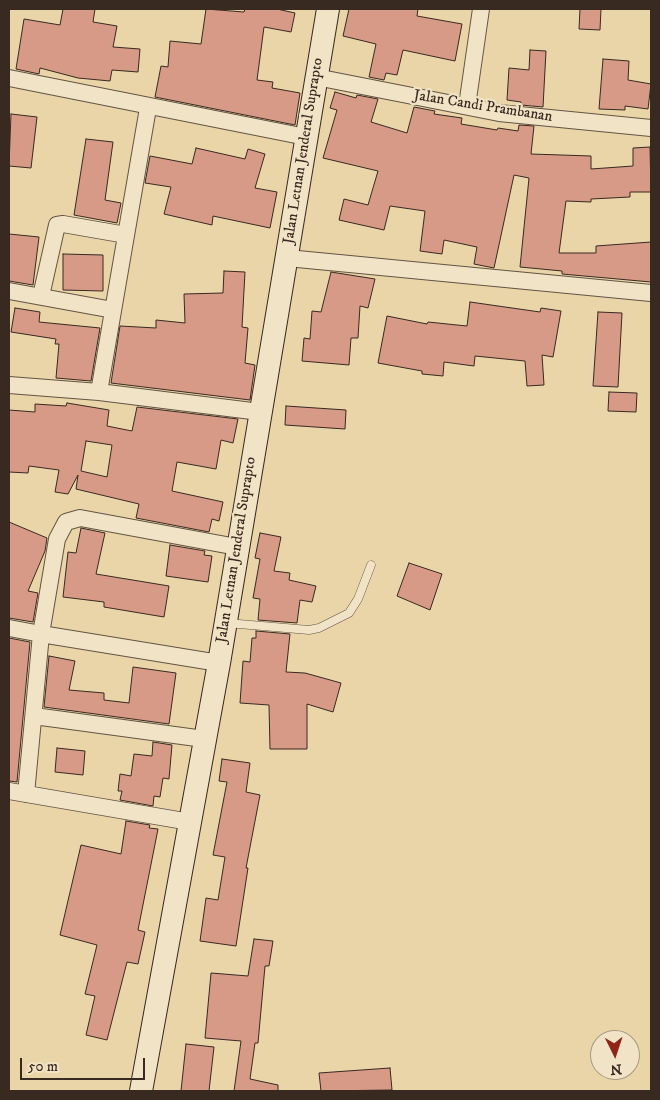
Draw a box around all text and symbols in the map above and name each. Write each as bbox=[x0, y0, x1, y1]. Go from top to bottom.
street label: Jalan Letnan Jenderal Suprapto bbox=[280, 57, 328, 245]
street label: Jalan Candi Prambanan bbox=[412, 87, 554, 127]
street label: Jalan Letnan Jenderal Suprapto bbox=[213, 456, 261, 644]
north arrow bbox=[590, 1030, 640, 1080]
scale bar bbox=[22, 1048, 148, 1080]
text: 50 m bbox=[28, 1057, 58, 1076]
text: N bbox=[610, 1060, 622, 1078]

